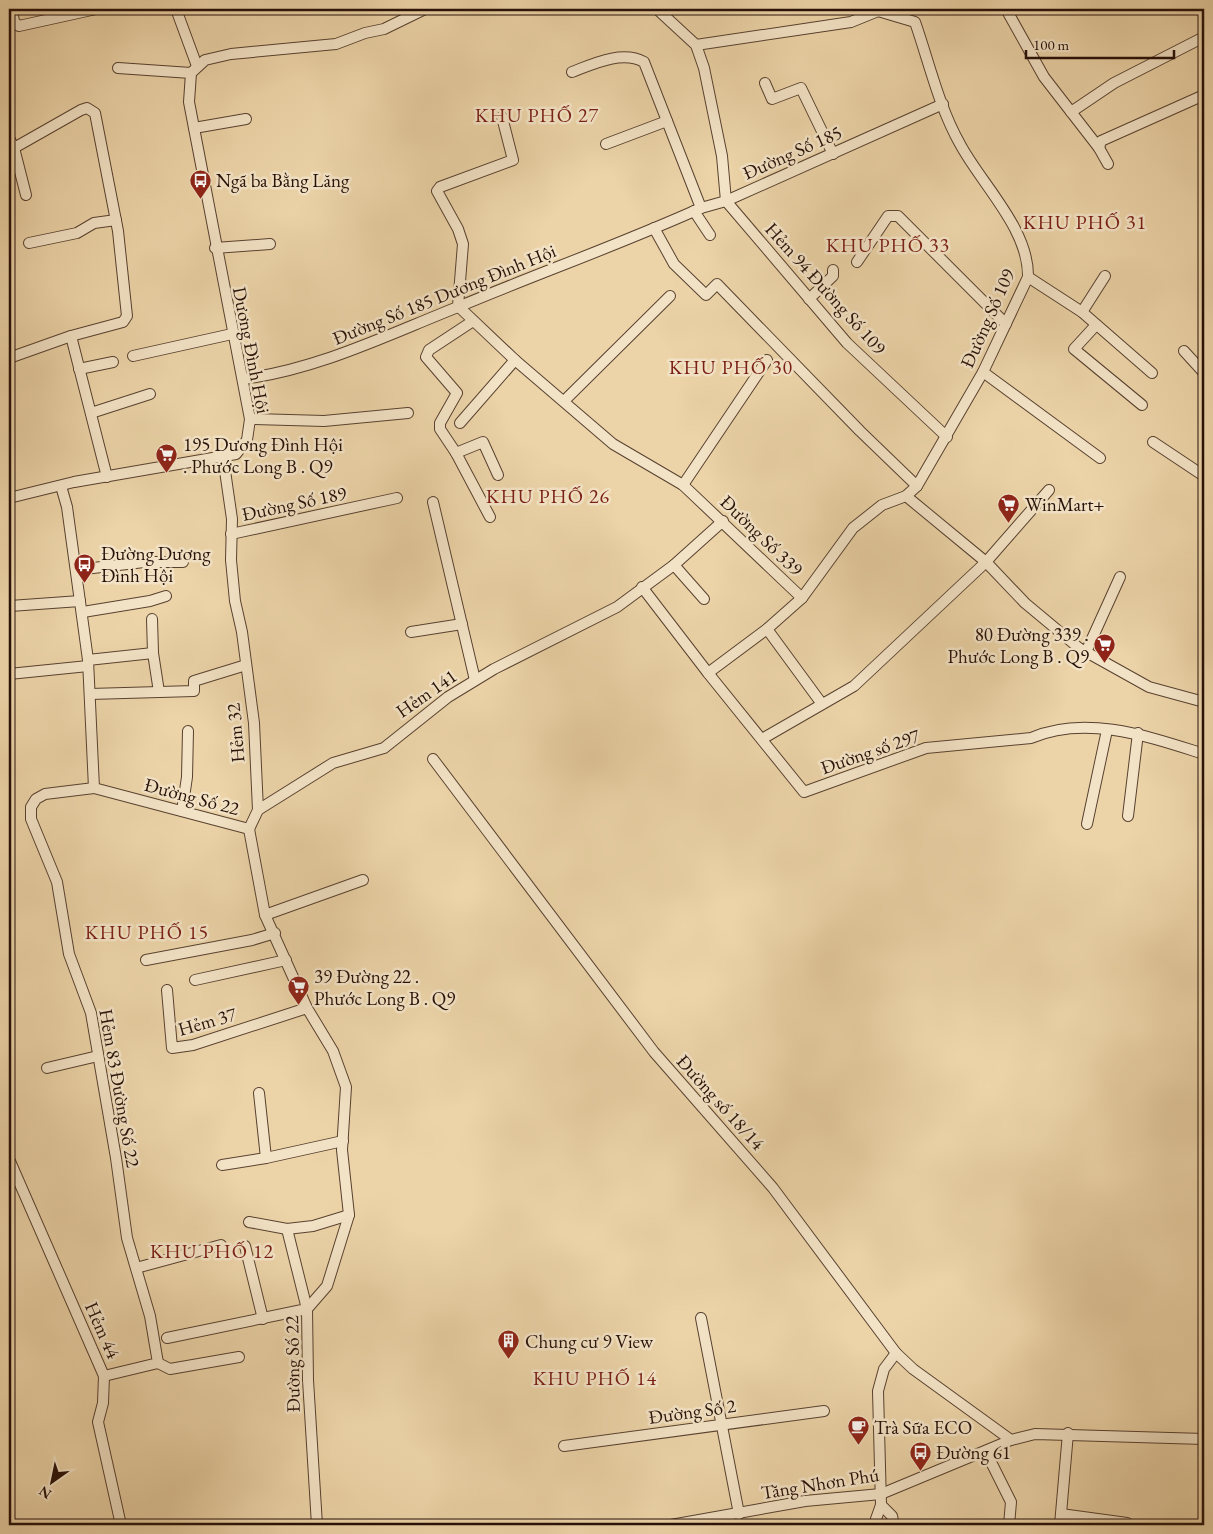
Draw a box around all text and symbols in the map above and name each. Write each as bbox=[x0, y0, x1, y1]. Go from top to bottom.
scale bar bbox=[1026, 28, 1173, 60]
text: 100 m bbox=[1033, 35, 1070, 54]
district label: KHU PHỐ 27 bbox=[475, 102, 599, 128]
street label: Đường Số 185 bbox=[739, 119, 846, 185]
bus stop icon: Ngã ba Bằng Lăng bbox=[188, 168, 212, 199]
place label: Ngã ba Bằng Lăng bbox=[216, 168, 350, 193]
district label: KHU PHỐ 31 bbox=[1023, 209, 1147, 235]
street label: Hẻm 94 Đường Số 109 bbox=[760, 217, 892, 360]
district label: KHU PHỐ 33 bbox=[826, 232, 950, 258]
street label: Đường Số 185 Dương Đình Hội bbox=[329, 238, 560, 351]
street label: Đường Số 109 bbox=[954, 265, 1020, 372]
street label: Dương Đình Hội bbox=[227, 285, 276, 416]
district label: KHU PHỐ 30 bbox=[669, 354, 793, 380]
place label: 195 Dương Đình Hội . Phước Long B . Q9 bbox=[183, 432, 343, 479]
supermarket icon: 195 Dương Đình Hội . Phước Long B . Q9 bbox=[155, 443, 179, 474]
street label: Đường Số 189 bbox=[240, 480, 349, 527]
district label: KHU PHỐ 26 bbox=[486, 483, 610, 509]
street label: Đường Số 339 bbox=[715, 490, 809, 581]
supermarket icon: WinMart+ bbox=[997, 492, 1021, 523]
place label: WinMart+ bbox=[1025, 492, 1105, 517]
place label: Đường Dương Đình Hội bbox=[101, 541, 211, 588]
bus stop icon: Đường Dương Đình Hội bbox=[73, 552, 97, 583]
place label: 80 Đường 339 . Phước Long B . Q9 bbox=[948, 622, 1089, 669]
supermarket icon: 80 Đường 339 . Phước Long B . Q9 bbox=[1093, 633, 1117, 664]
street label: Hẻm 141 bbox=[391, 663, 462, 723]
street label: Hẻm 32 bbox=[220, 702, 251, 764]
street label: Đường số 297 bbox=[817, 723, 924, 780]
street label: Đường Số 22 bbox=[142, 772, 242, 821]
district label: KHU PHỐ 15 bbox=[85, 919, 209, 945]
place label: 39 Đường 22 . Phước Long B . Q9 bbox=[314, 964, 455, 1011]
supermarket icon: 39 Đường 22 . Phước Long B . Q9 bbox=[286, 975, 310, 1006]
street label: Hẻm 37 bbox=[175, 1001, 240, 1042]
street label: Hẻm 83 Đường Số 22 bbox=[93, 1007, 146, 1169]
street label: Đường số 18/14 bbox=[671, 1049, 771, 1156]
district label: KHU PHỐ 12 bbox=[150, 1238, 274, 1264]
street label: Hẻm 44 bbox=[79, 1298, 126, 1363]
street label: Đường Số 22 bbox=[279, 1315, 306, 1413]
building icon: Chung cư 9 View bbox=[497, 1329, 521, 1360]
place label: Chung cư 9 View bbox=[525, 1329, 654, 1354]
district label: KHU PHỐ 14 bbox=[533, 1365, 657, 1391]
street label: Đường Số 2 bbox=[647, 1393, 737, 1430]
cafe icon: Trà Sữa ECO bbox=[846, 1415, 870, 1446]
place label: Trà Sữa ECO bbox=[874, 1415, 972, 1440]
bus stop icon: Đường 61 bbox=[908, 1440, 932, 1471]
place label: Đường 61 bbox=[936, 1440, 1011, 1465]
north arrow bbox=[28, 1456, 78, 1506]
street label: Tăng Nhơn Phú bbox=[759, 1462, 881, 1505]
text: N bbox=[35, 1482, 55, 1504]

